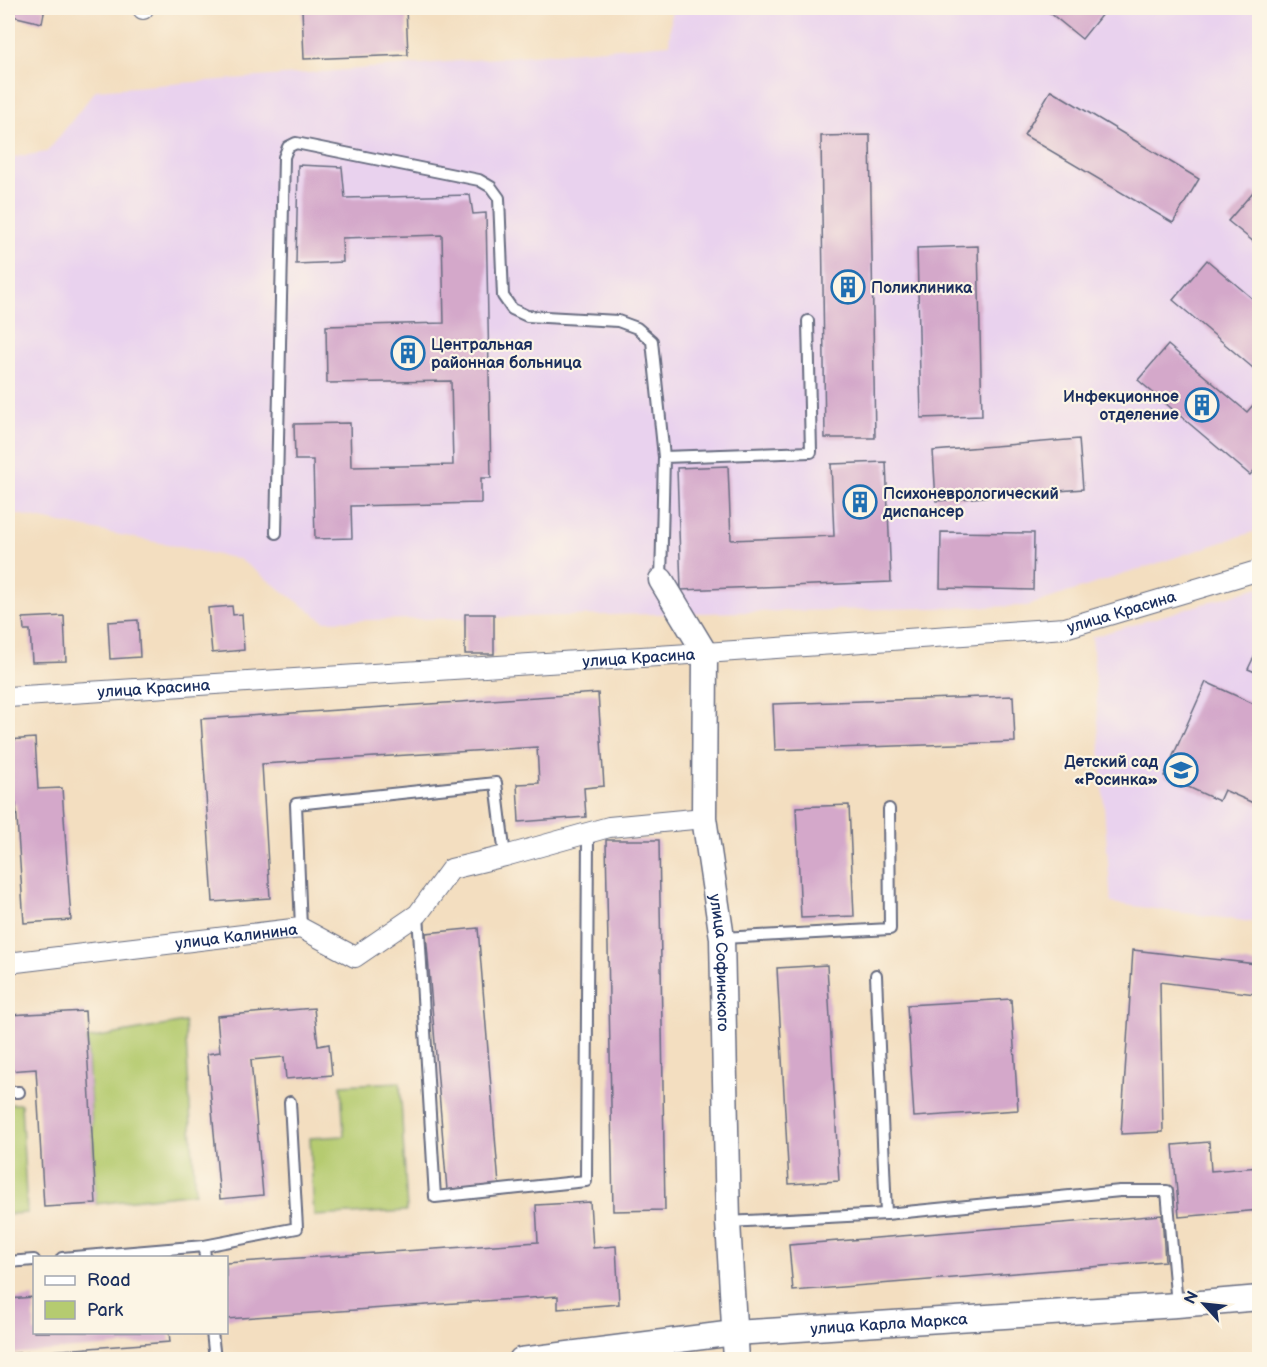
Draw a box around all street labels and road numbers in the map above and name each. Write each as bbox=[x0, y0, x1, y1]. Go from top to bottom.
street label: улица Красина bbox=[1065, 587, 1179, 638]
street label: улица Красина bbox=[582, 646, 696, 672]
street label: улица Красина bbox=[97, 676, 211, 702]
street label: улица Софинского bbox=[705, 893, 732, 1032]
street label: улица Калинина bbox=[174, 920, 299, 954]
street label: улица Карла Маркса bbox=[810, 1310, 969, 1339]

